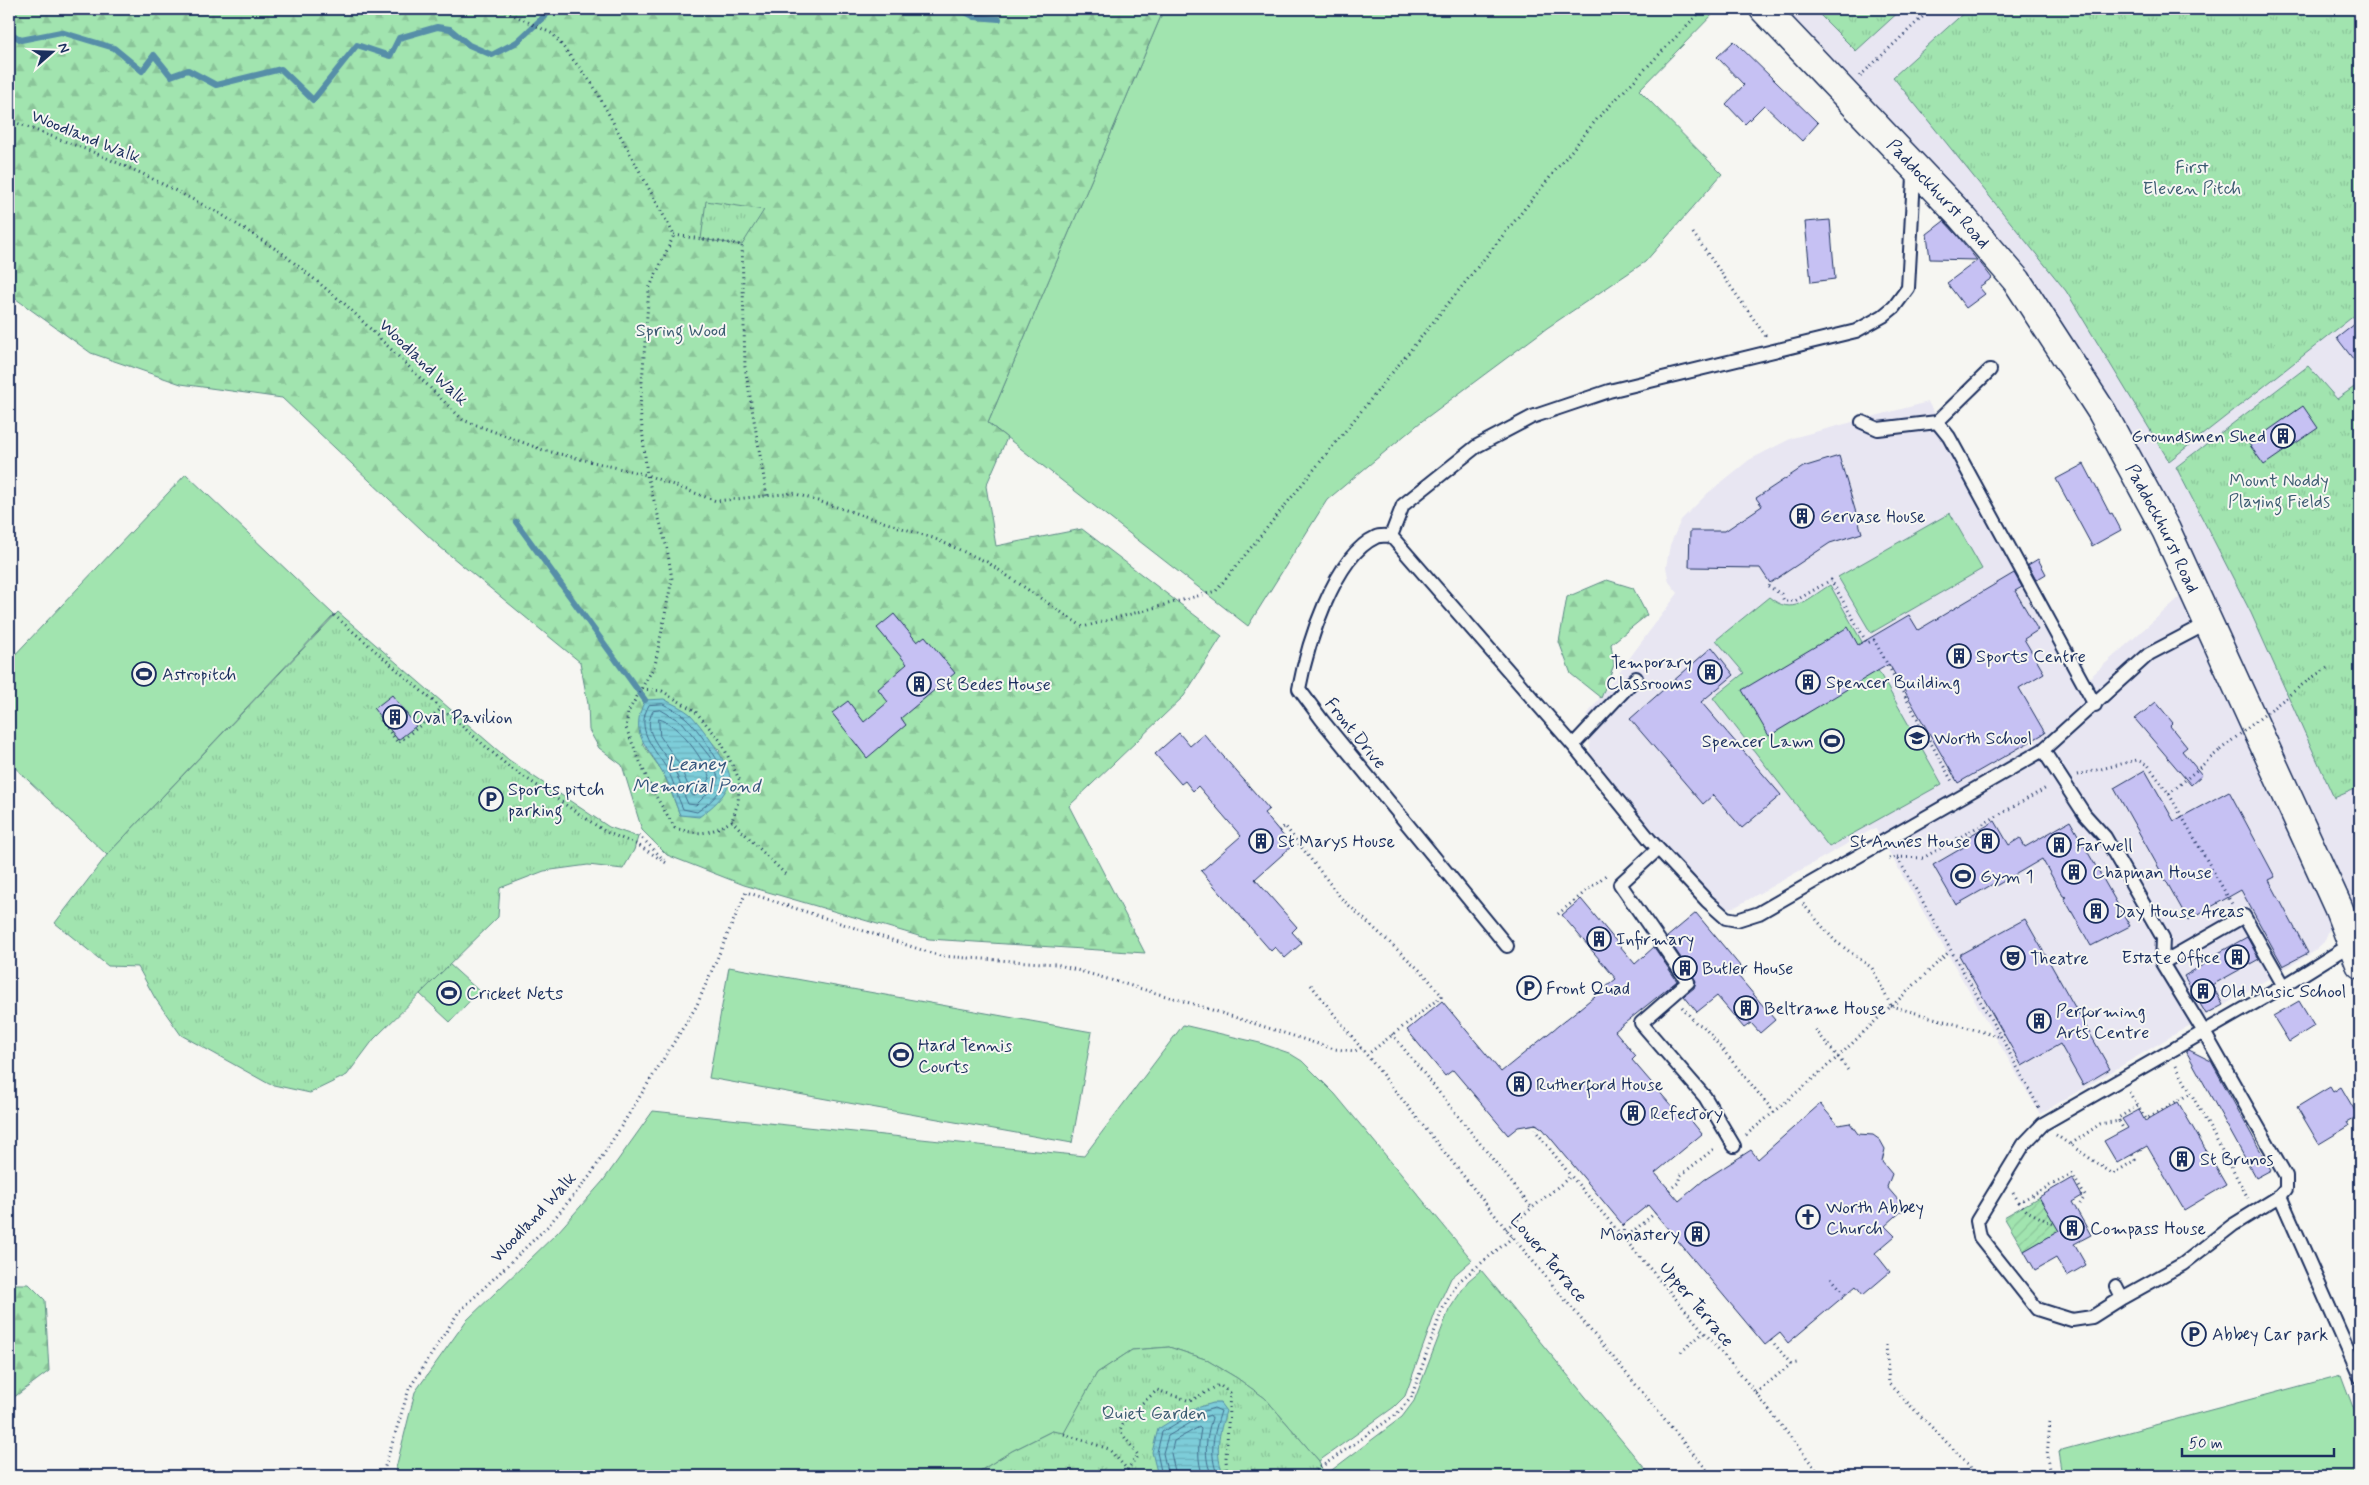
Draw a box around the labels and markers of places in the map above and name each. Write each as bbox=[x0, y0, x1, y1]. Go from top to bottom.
building icon: Groundsmen Shed bbox=[2270, 423, 2296, 449]
place label: Groundsmen Shed bbox=[2131, 425, 2266, 449]
building icon: Gervase House bbox=[1789, 503, 1815, 529]
place label: Gervase House bbox=[1820, 505, 1926, 529]
building icon: Sports Centre bbox=[1946, 643, 1972, 669]
place label: Sports Centre bbox=[1976, 645, 2086, 669]
place label: Temporary Classrooms bbox=[1606, 651, 1692, 696]
building icon: Temporary Classrooms bbox=[1697, 659, 1723, 685]
sports icon: Astropitch bbox=[131, 661, 157, 687]
place label: Astropitch bbox=[162, 663, 236, 687]
building icon: Spencer Building bbox=[1795, 669, 1821, 695]
building icon: St Bedes House bbox=[906, 671, 932, 697]
place label: Spencer Building bbox=[1826, 671, 1960, 695]
place label: St Bedes House bbox=[936, 673, 1051, 697]
building icon: Oval Pavilion bbox=[382, 704, 408, 730]
place label: Oval Pavilion bbox=[412, 706, 513, 730]
school or university icon: Worth School bbox=[1904, 725, 1930, 751]
place label: Worth School bbox=[1934, 727, 2032, 751]
sports icon: Spencer Lawn bbox=[1819, 728, 1845, 754]
place label: Spencer Lawn bbox=[1702, 730, 1814, 754]
place label: Sports pitch parking bbox=[508, 778, 604, 825]
parking icon: Sports pitch parking bbox=[478, 786, 504, 812]
building icon: St Marys House bbox=[1248, 828, 1274, 854]
building icon: St Annes House bbox=[1974, 828, 2000, 854]
place label: St Marys House bbox=[1278, 830, 1395, 854]
place label: St Annes House bbox=[1850, 830, 1970, 854]
building icon: Farwell bbox=[2046, 832, 2072, 858]
place label: Farwell bbox=[2076, 834, 2133, 858]
building icon: Chapman House bbox=[2061, 859, 2087, 885]
place label: Chapman House bbox=[2092, 861, 2212, 885]
sports icon: Gym 1 bbox=[1950, 863, 1976, 889]
place label: Gym 1 bbox=[1980, 865, 2033, 889]
building icon: Day House Areas bbox=[2083, 898, 2109, 924]
place label: Day House Areas bbox=[2114, 900, 2244, 924]
building icon: Infirmary bbox=[1586, 926, 1612, 952]
place label: Infirmary bbox=[1616, 928, 1694, 952]
building icon: Estate Office bbox=[2224, 944, 2250, 970]
theatre icon: Theatre bbox=[2000, 945, 2026, 971]
place label: Estate Office bbox=[2122, 946, 2220, 970]
place label: Theatre bbox=[2030, 947, 2089, 971]
building icon: Butler House bbox=[1672, 955, 1698, 981]
place label: Butler House bbox=[1702, 957, 1793, 981]
parking icon: Front Quad bbox=[1516, 975, 1542, 1001]
place label: Front Quad bbox=[1546, 977, 1630, 1001]
building icon: Old Music School bbox=[2190, 978, 2216, 1004]
sports icon: Cricket Nets bbox=[436, 980, 462, 1006]
place label: Old Music School bbox=[2220, 980, 2346, 1004]
place label: Cricket Nets bbox=[466, 982, 563, 1006]
building icon: Beltrame House bbox=[1733, 995, 1759, 1021]
place label: Beltrame House bbox=[1764, 997, 1886, 1021]
place label: Performing Arts Centre bbox=[2056, 1000, 2149, 1045]
building icon: Performing Arts Centre bbox=[2026, 1008, 2052, 1034]
place label: Hard Tennis Courts bbox=[918, 1034, 1012, 1079]
sports icon: Hard Tennis Courts bbox=[888, 1042, 914, 1068]
building icon: Rutherford House bbox=[1506, 1071, 1532, 1097]
place label: Rutherford House bbox=[1536, 1073, 1663, 1099]
building icon: Refectory bbox=[1620, 1100, 1646, 1126]
place label: Refectory bbox=[1650, 1102, 1723, 1126]
building icon: St Brunos bbox=[2169, 1146, 2195, 1172]
place label: St Brunos bbox=[2200, 1148, 2274, 1172]
place label: Worth Abbey Church bbox=[1826, 1196, 1924, 1241]
church icon: Worth Abbey Church bbox=[1795, 1204, 1821, 1230]
building icon: Compass House bbox=[2059, 1215, 2085, 1241]
place label: Compass House bbox=[2090, 1217, 2206, 1241]
building icon: Monastery bbox=[1684, 1221, 1710, 1247]
place label: Monastery bbox=[1600, 1223, 1680, 1247]
parking icon: Abbey Car park bbox=[2181, 1321, 2207, 1347]
place label: Abbey Car park bbox=[2212, 1323, 2328, 1347]

